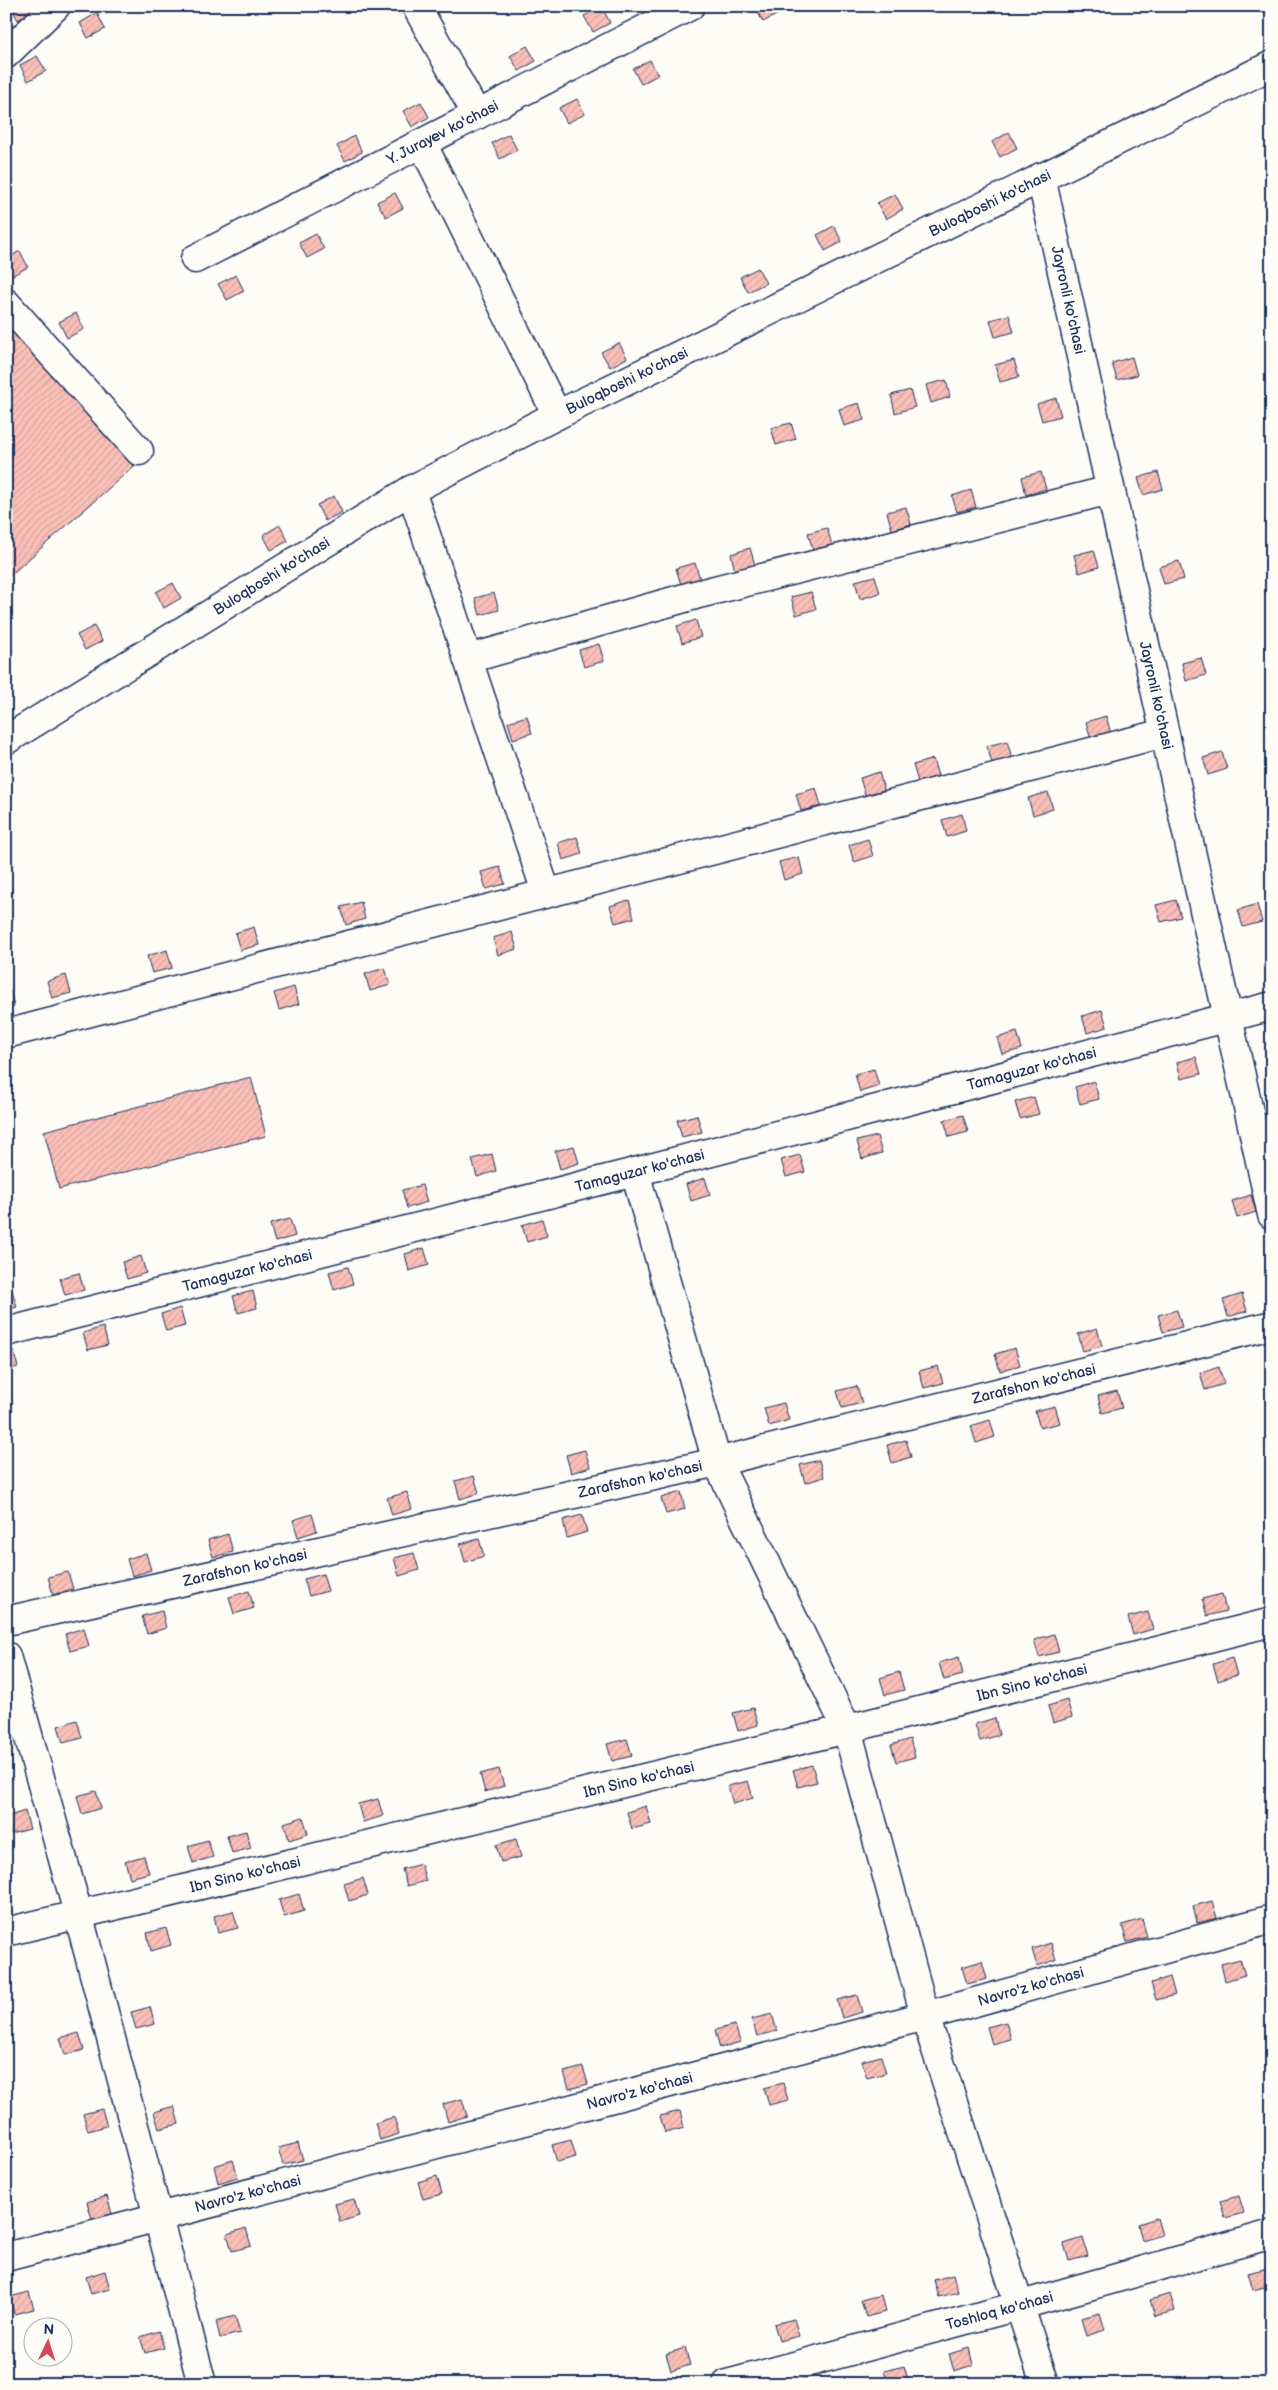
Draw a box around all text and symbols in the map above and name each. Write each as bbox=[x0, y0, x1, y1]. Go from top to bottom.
street label: Y. Jurayev ko'chasi bbox=[382, 96, 502, 169]
street label: Buloqboshi ko'chasi bbox=[926, 165, 1054, 241]
street label: Jayronli ko'chasi bbox=[1047, 244, 1090, 356]
street label: Buloqboshi ko'chasi bbox=[563, 343, 691, 419]
street label: Buloqboshi ko'chasi bbox=[210, 533, 333, 619]
street label: Jayronli ko'chasi bbox=[1135, 639, 1178, 751]
street label: Tamaguzar ko'chasi bbox=[965, 1043, 1099, 1095]
street label: Tamaguzar ko'chasi bbox=[573, 1145, 707, 1196]
street label: Tamaguzar ko'chasi bbox=[180, 1245, 314, 1296]
street label: Zarafshon ko'chasi bbox=[969, 1359, 1098, 1408]
street label: Zarafshon ko'chasi bbox=[575, 1456, 704, 1502]
street label: Zarafshon ko'chasi bbox=[180, 1544, 309, 1591]
street label: Ibn Sino ko'chasi bbox=[975, 1659, 1089, 1705]
street label: Ibn Sino ko'chasi bbox=[582, 1757, 696, 1802]
street label: Ibn Sino ko'chasi bbox=[188, 1852, 302, 1897]
street label: Navro'z ko'chasi bbox=[976, 1963, 1086, 2010]
street label: Navro'z ko'chasi bbox=[584, 2068, 695, 2114]
street label: Navro'z ko'chasi bbox=[193, 2171, 303, 2217]
street label: Toshloq ko'chasi bbox=[944, 2287, 1055, 2334]
north arrow bbox=[22, 2318, 72, 2368]
text: N bbox=[43, 2321, 55, 2338]

